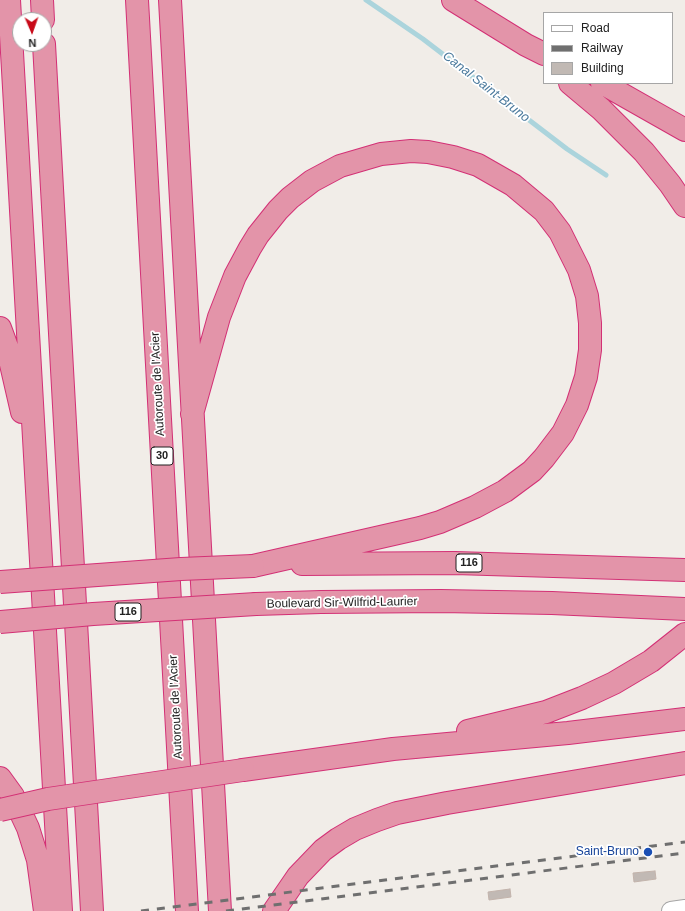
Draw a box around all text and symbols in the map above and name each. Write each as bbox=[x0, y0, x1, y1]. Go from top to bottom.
north arrow bbox=[12, 12, 52, 52]
legend bbox=[543, 12, 673, 84]
text: Road bbox=[581, 21, 610, 35]
text: N bbox=[28, 37, 37, 49]
text: Railway bbox=[581, 41, 623, 55]
water label: Canal Saint-Bruno bbox=[439, 48, 533, 126]
text: Building bbox=[581, 61, 624, 75]
street label: Autoroute de l'Acier bbox=[148, 332, 168, 436]
road number: 30 bbox=[151, 447, 173, 465]
road number: 116 bbox=[456, 554, 482, 572]
street label: Boulevard Sir-Wilfrid-Laurier bbox=[267, 594, 417, 612]
road number: 116 bbox=[115, 603, 141, 621]
street label: Autoroute de l'Acier bbox=[166, 655, 186, 759]
place label: Saint-Bruno bbox=[576, 845, 639, 859]
marker: Saint-Bruno bbox=[642, 846, 654, 858]

